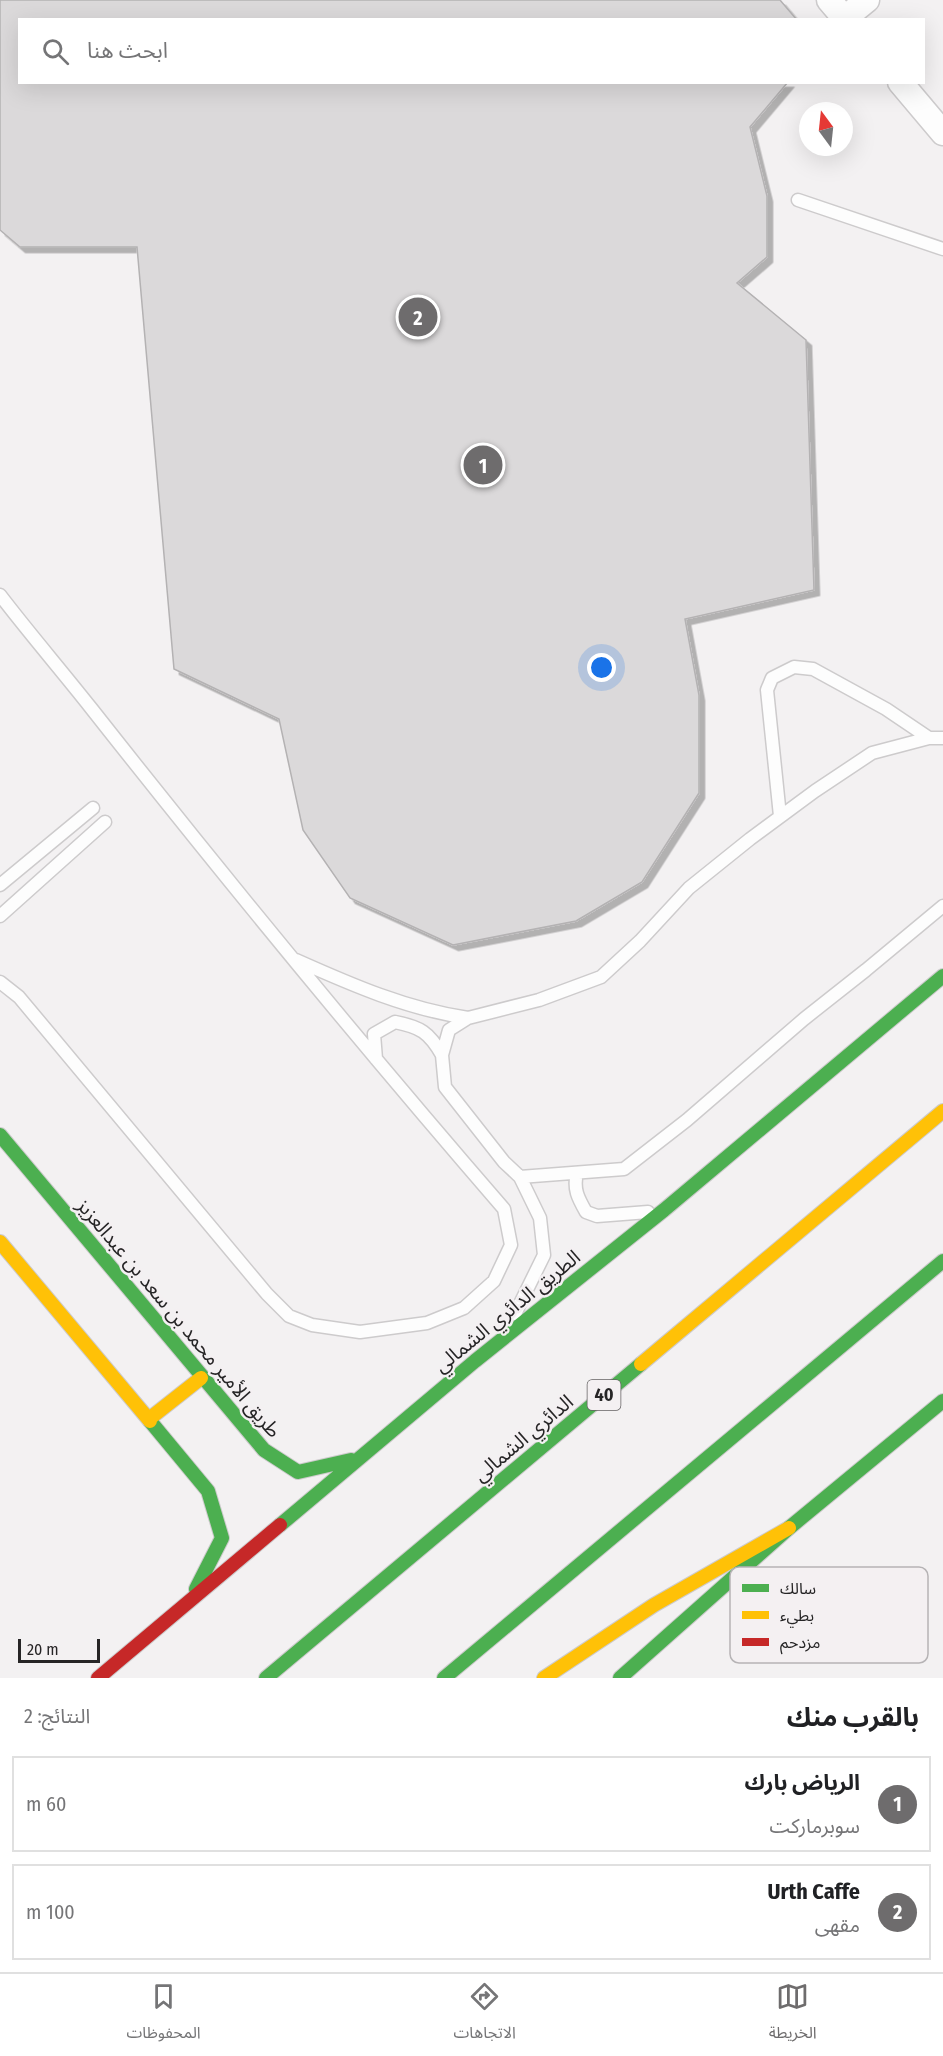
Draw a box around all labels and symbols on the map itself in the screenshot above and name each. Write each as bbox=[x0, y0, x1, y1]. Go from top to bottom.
north arrow bbox=[799, 102, 853, 156]
pin: 2 bbox=[398, 294, 438, 340]
pin: 1 bbox=[464, 442, 502, 488]
your location bbox=[587, 653, 616, 682]
street label: طريق الأمير محمد بن سعد بن عبدالعزيز bbox=[70, 1193, 286, 1443]
street label: الطريق الدائري الشمالي bbox=[429, 1245, 587, 1380]
road number: 40 bbox=[588, 1380, 620, 1410]
street label: الدائري الشمالي bbox=[468, 1389, 580, 1489]
legend bbox=[730, 1567, 928, 1663]
text: سالك bbox=[780, 1579, 816, 1598]
text: بطيء bbox=[780, 1606, 814, 1628]
text: مزدحم bbox=[780, 1633, 820, 1655]
scale bar bbox=[18, 1636, 100, 1664]

